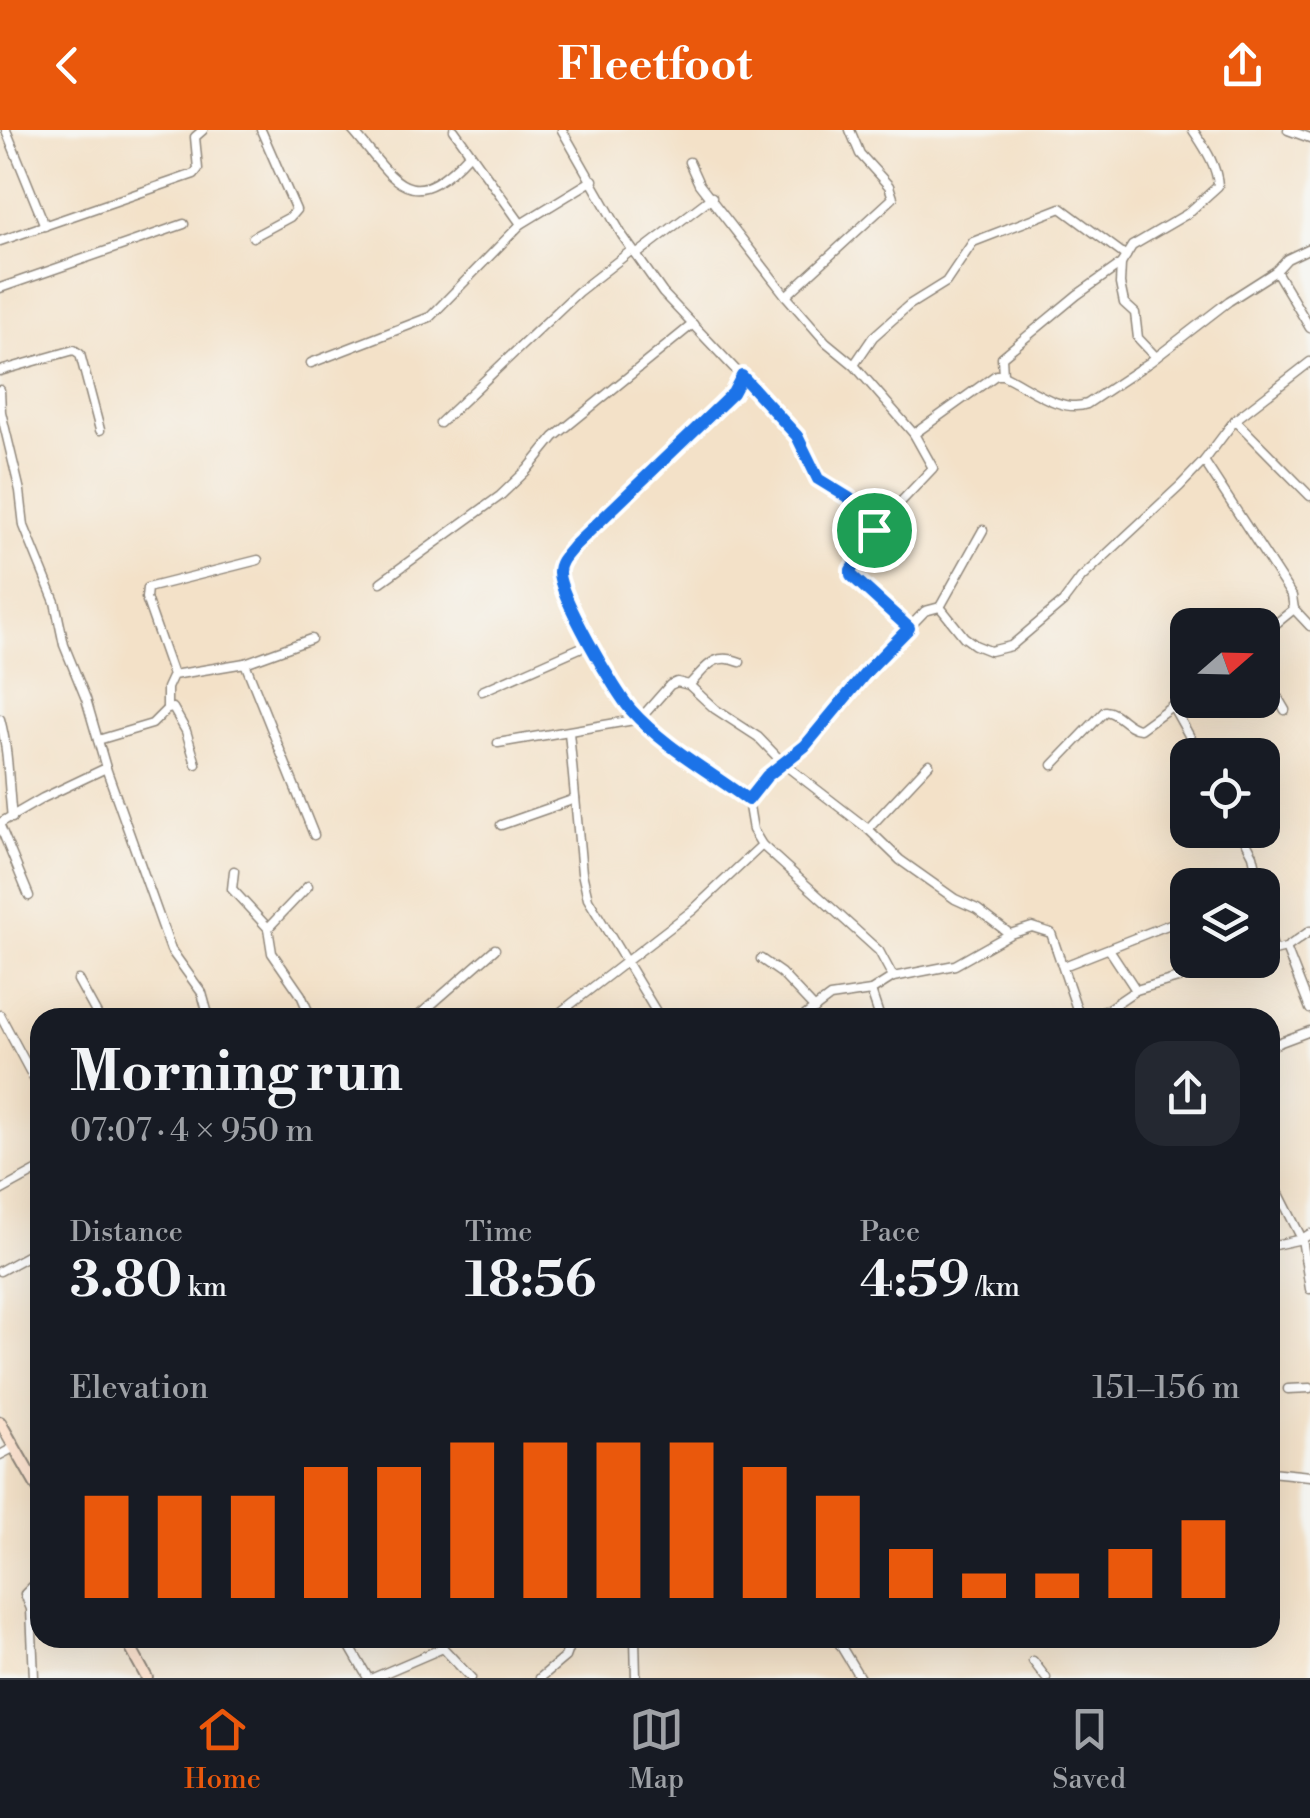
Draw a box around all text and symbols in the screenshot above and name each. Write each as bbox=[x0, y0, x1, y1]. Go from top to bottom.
text: Fleetfoot bbox=[558, 37, 752, 94]
icon: back bbox=[40, 38, 95, 93]
icon: share bbox=[1215, 38, 1270, 93]
pin bbox=[832, 488, 917, 573]
icon: arrive bbox=[847, 503, 902, 558]
north arrow bbox=[1170, 608, 1280, 718]
map controls bbox=[1170, 608, 1280, 978]
button: locate bbox=[1170, 738, 1280, 848]
button: layers bbox=[1170, 868, 1280, 978]
text: Morning run bbox=[70, 1039, 403, 1108]
button: share bbox=[1135, 1041, 1240, 1146]
text: 07:07 · 4 × 950 m bbox=[70, 1111, 314, 1151]
text: Distance bbox=[70, 1215, 183, 1250]
text: Time bbox=[465, 1215, 532, 1250]
text: Pace bbox=[860, 1215, 920, 1250]
text: 3.80 bbox=[70, 1250, 182, 1312]
text: 18:56 bbox=[465, 1250, 596, 1312]
text: 4:59 bbox=[860, 1250, 970, 1312]
text: km bbox=[182, 1270, 227, 1305]
text: /km bbox=[970, 1270, 1020, 1305]
text: Elevation bbox=[70, 1368, 209, 1408]
text: 151–156 m bbox=[1092, 1368, 1240, 1408]
tab: Home bbox=[184, 1702, 261, 1797]
tab: Map bbox=[629, 1702, 684, 1797]
tab: Saved bbox=[1052, 1702, 1126, 1797]

